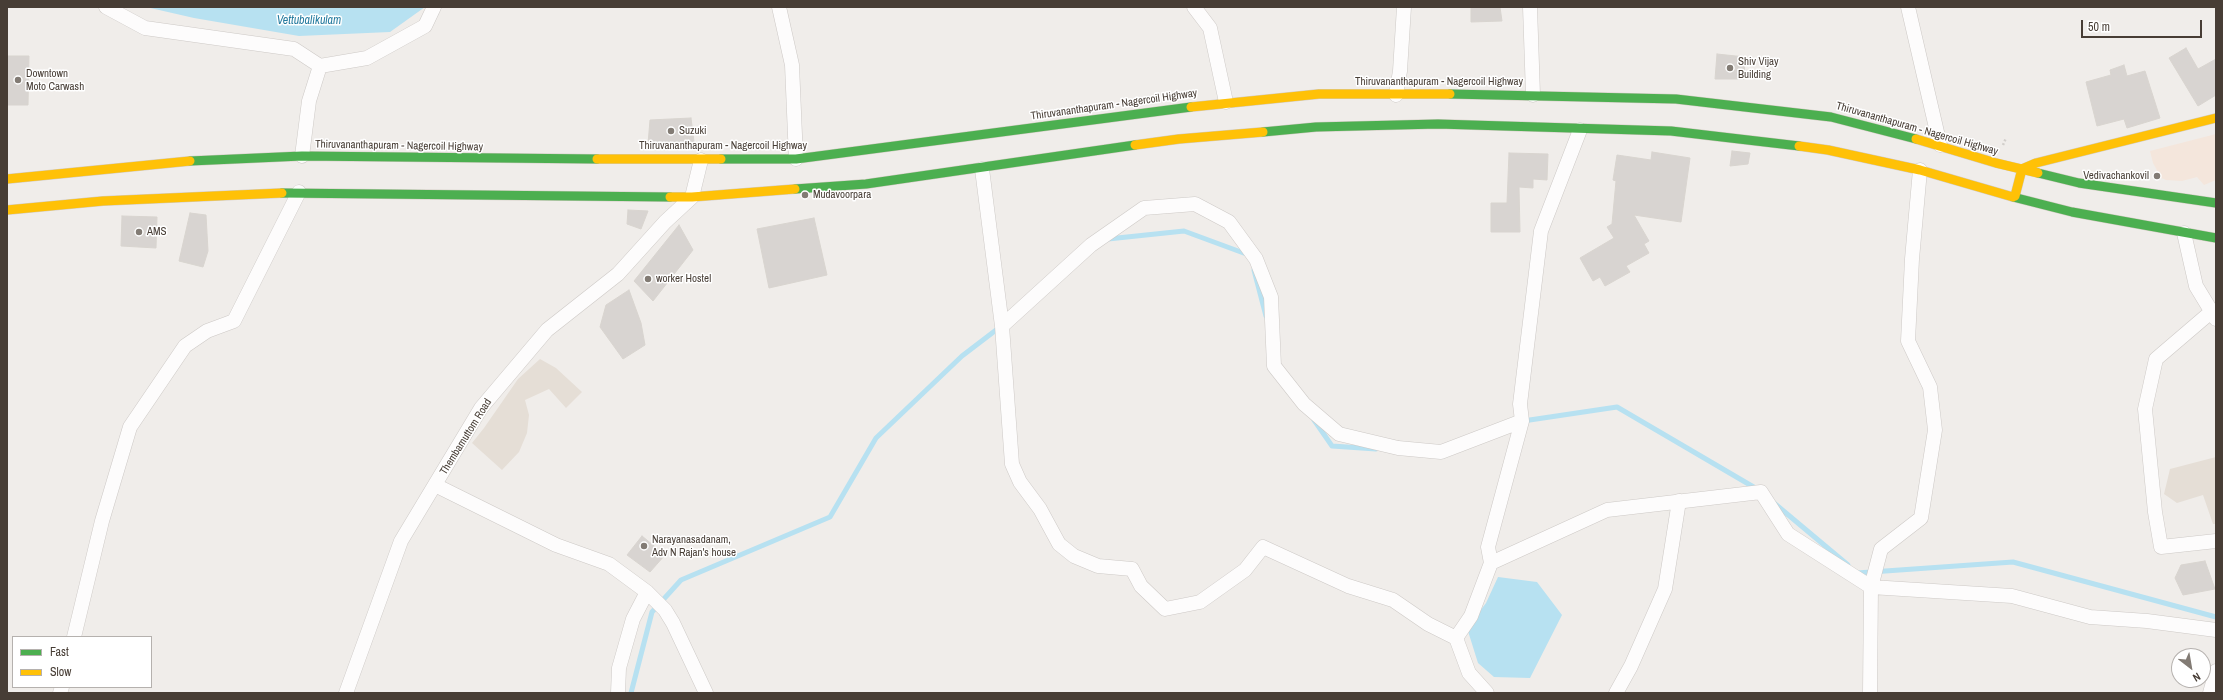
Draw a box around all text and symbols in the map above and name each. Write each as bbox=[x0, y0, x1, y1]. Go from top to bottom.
scale bar bbox=[2083, 12, 2204, 38]
water label: Vettubalikulam bbox=[277, 14, 341, 28]
text: 50 m bbox=[2088, 19, 2110, 35]
place label: Shiv Vijay Building bbox=[1738, 55, 1778, 81]
marker: Shiv Vijay Building bbox=[1725, 63, 1735, 73]
place label: Downtown Moto Carwash bbox=[26, 67, 84, 93]
marker: Downtown Moto Carwash bbox=[13, 75, 23, 85]
street label: Thiruvananthapuram - Nagercoil Highway bbox=[1355, 75, 1523, 89]
street label: Thiruvananthapuram - Nagercoil Highway bbox=[1030, 87, 1198, 123]
street label: Thiruvananthapuram - Nagercoil Highway bbox=[1834, 100, 2000, 158]
place label: Suzuki bbox=[679, 124, 707, 138]
marker: Suzuki bbox=[666, 126, 676, 136]
street label: Thiruvananthapuram - Nagercoil Highway bbox=[315, 138, 483, 154]
street label: Thiruvananthapuram - Nagercoil Highway bbox=[639, 139, 807, 153]
place label: Vedivachankovil bbox=[2083, 169, 2149, 183]
marker: Vedivachankovil bbox=[2152, 171, 2162, 181]
place label: Mudavoorpara bbox=[813, 188, 871, 202]
marker: Mudavoorpara bbox=[800, 190, 810, 200]
place label: AMS bbox=[147, 225, 167, 239]
marker: AMS bbox=[134, 227, 144, 237]
place label: worker Hostel bbox=[656, 272, 711, 286]
marker: worker Hostel bbox=[643, 274, 653, 284]
street label: Thembamuttom Road bbox=[437, 397, 495, 477]
place label: Narayanasadanam, Adv N Rajan's house bbox=[652, 533, 736, 559]
marker: Narayanasadanam, Adv N Rajan's house bbox=[639, 541, 649, 551]
legend bbox=[12, 636, 152, 688]
text: Fast bbox=[50, 644, 69, 660]
north arrow bbox=[2171, 648, 2211, 688]
text: Slow bbox=[50, 664, 71, 680]
text: N bbox=[2190, 670, 2203, 685]

